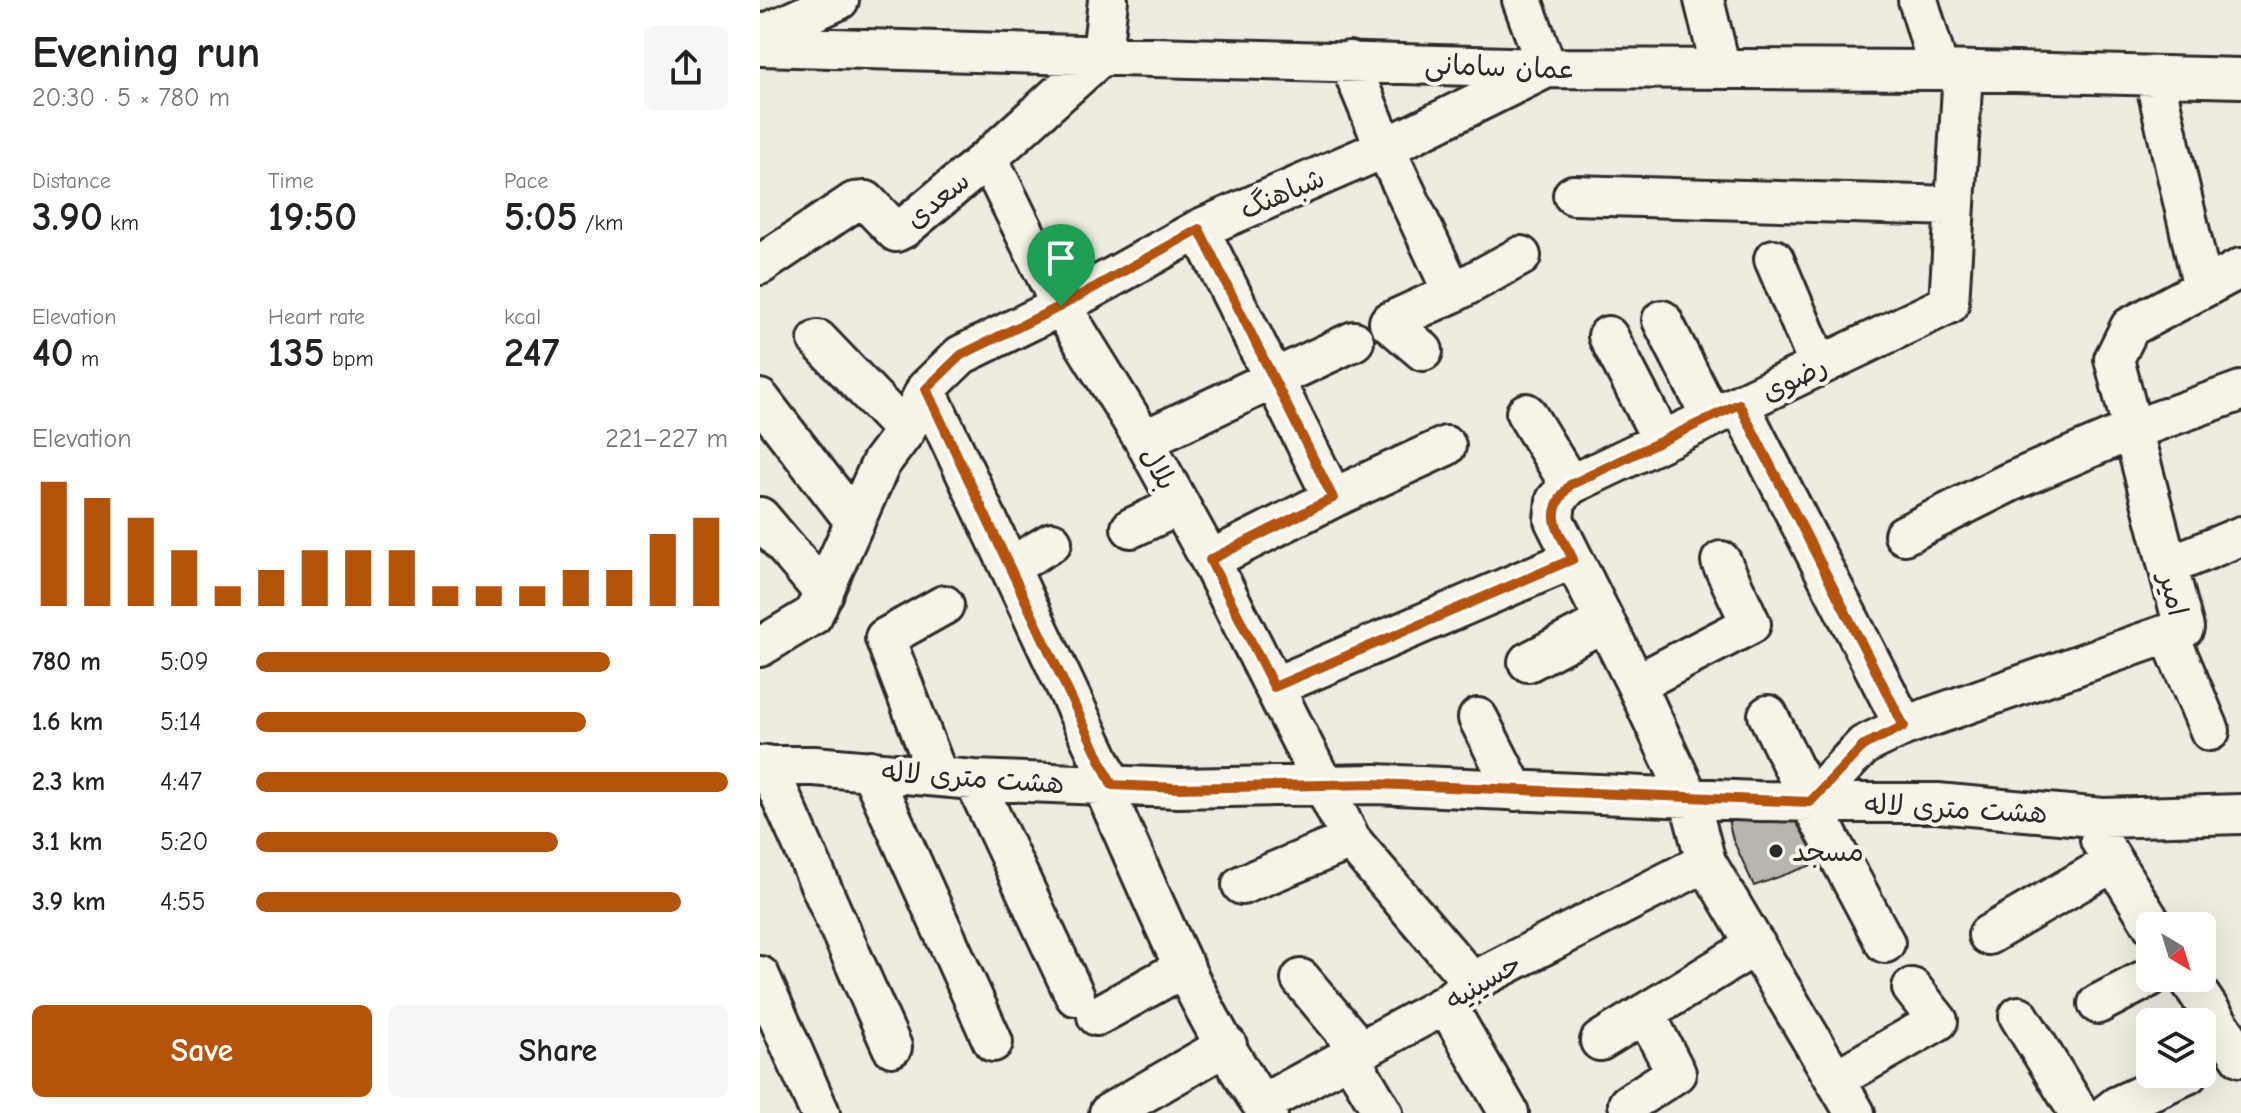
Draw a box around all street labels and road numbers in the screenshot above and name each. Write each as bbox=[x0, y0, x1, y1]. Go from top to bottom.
street label: عمان سامانی bbox=[1424, 48, 1576, 87]
street label: شباهنگ bbox=[1235, 161, 1330, 227]
street label: سعدی bbox=[899, 164, 976, 235]
street label: رضوی bbox=[1757, 350, 1832, 408]
street label: بلال bbox=[1133, 441, 1183, 496]
street label: امیر bbox=[2152, 567, 2194, 619]
street label: هشت متری لاله bbox=[880, 756, 1065, 800]
street label: هشت متری لاله bbox=[1864, 788, 2048, 830]
street label: حسینیه bbox=[1440, 947, 1527, 1017]

